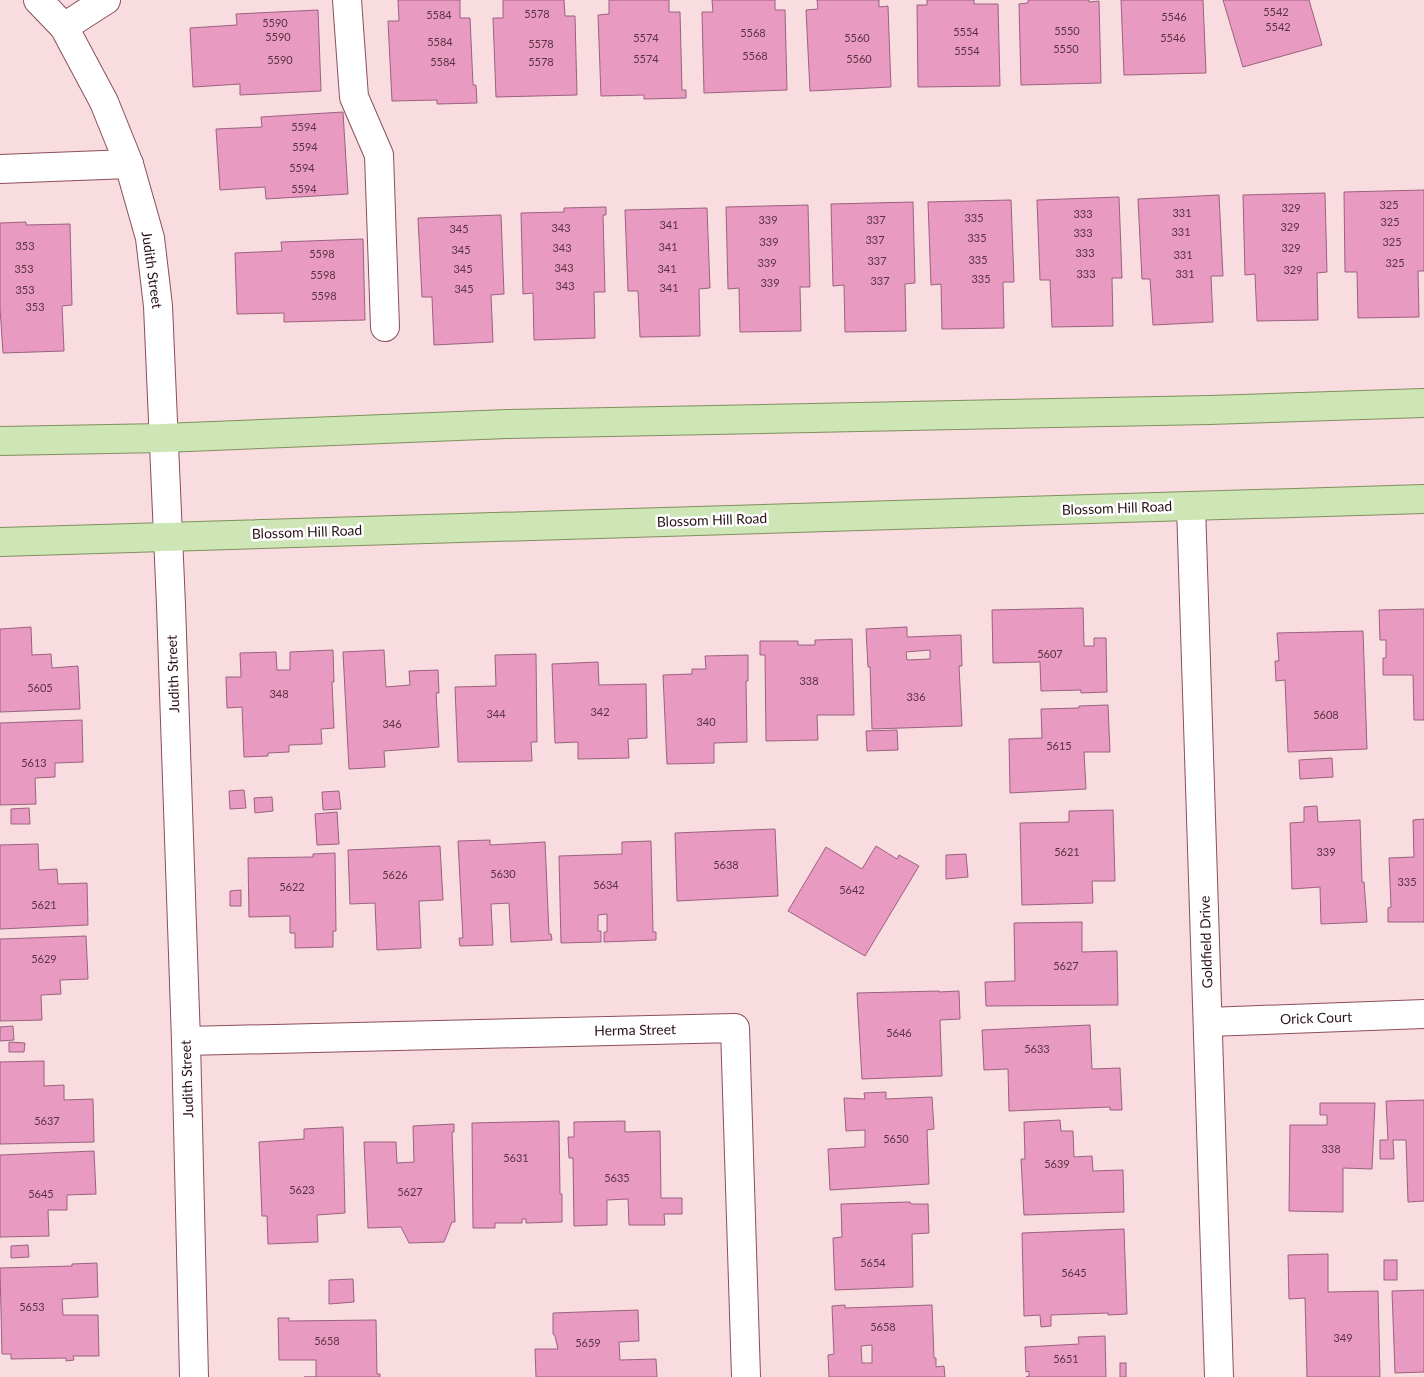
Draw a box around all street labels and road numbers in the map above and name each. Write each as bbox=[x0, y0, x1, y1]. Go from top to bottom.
street label: Judith Street bbox=[139, 230, 166, 310]
street label: Blossom Hill Road bbox=[1061, 497, 1173, 518]
street label: Blossom Hill Road bbox=[656, 509, 768, 530]
street label: Blossom Hill Road bbox=[251, 521, 363, 542]
street label: Judith Street bbox=[163, 635, 182, 713]
street label: Goldfield Drive bbox=[1195, 895, 1216, 989]
street label: Orick Court bbox=[1280, 1008, 1352, 1027]
street label: Herma Street bbox=[594, 1020, 676, 1039]
street label: Judith Street bbox=[177, 1040, 196, 1118]

